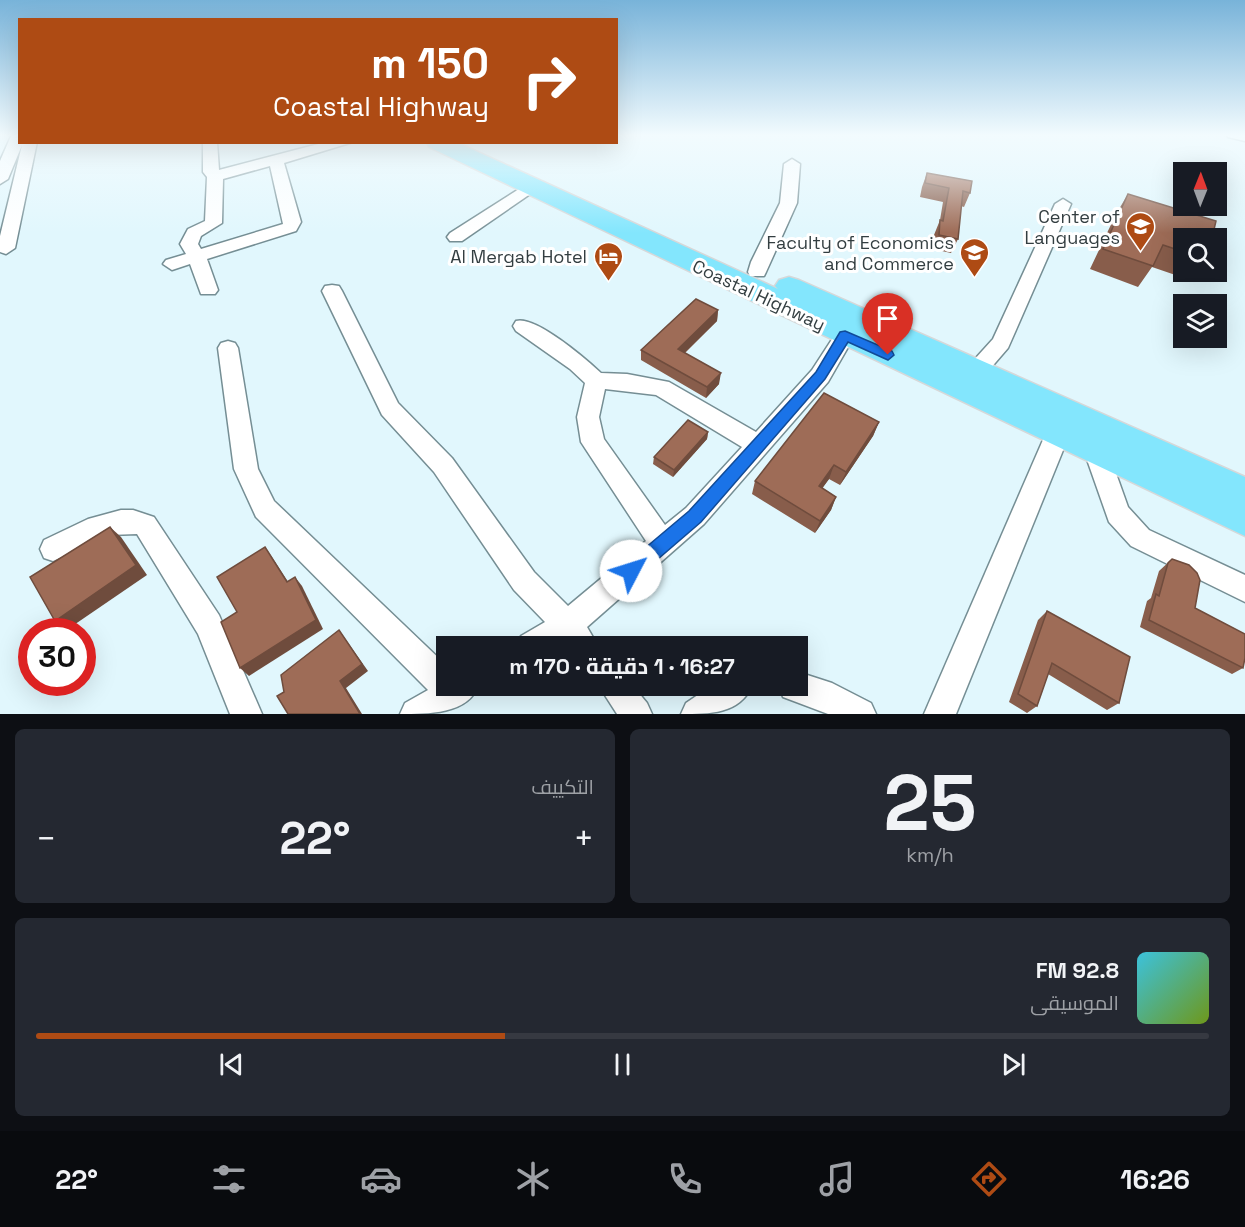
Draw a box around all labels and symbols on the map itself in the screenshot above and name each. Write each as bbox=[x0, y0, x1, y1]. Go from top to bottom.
north arrow bbox=[1173, 162, 1227, 216]
place label: Center of Languages bbox=[1024, 205, 1120, 249]
school or university icon: Center of Languages bbox=[1125, 210, 1157, 252]
place label: Faculty of Economics and Commerce bbox=[767, 231, 954, 275]
school or university icon: Faculty of Economics and Commerce bbox=[959, 236, 991, 278]
hotel icon: Al Mergab Hotel bbox=[592, 240, 624, 282]
place label: Al Mergab Hotel bbox=[450, 245, 587, 268]
street label: Coastal Highway bbox=[689, 254, 829, 336]
pin bbox=[862, 293, 913, 355]
position arrow bbox=[599, 539, 663, 603]
speed limit sign: 30 bbox=[18, 618, 96, 696]

